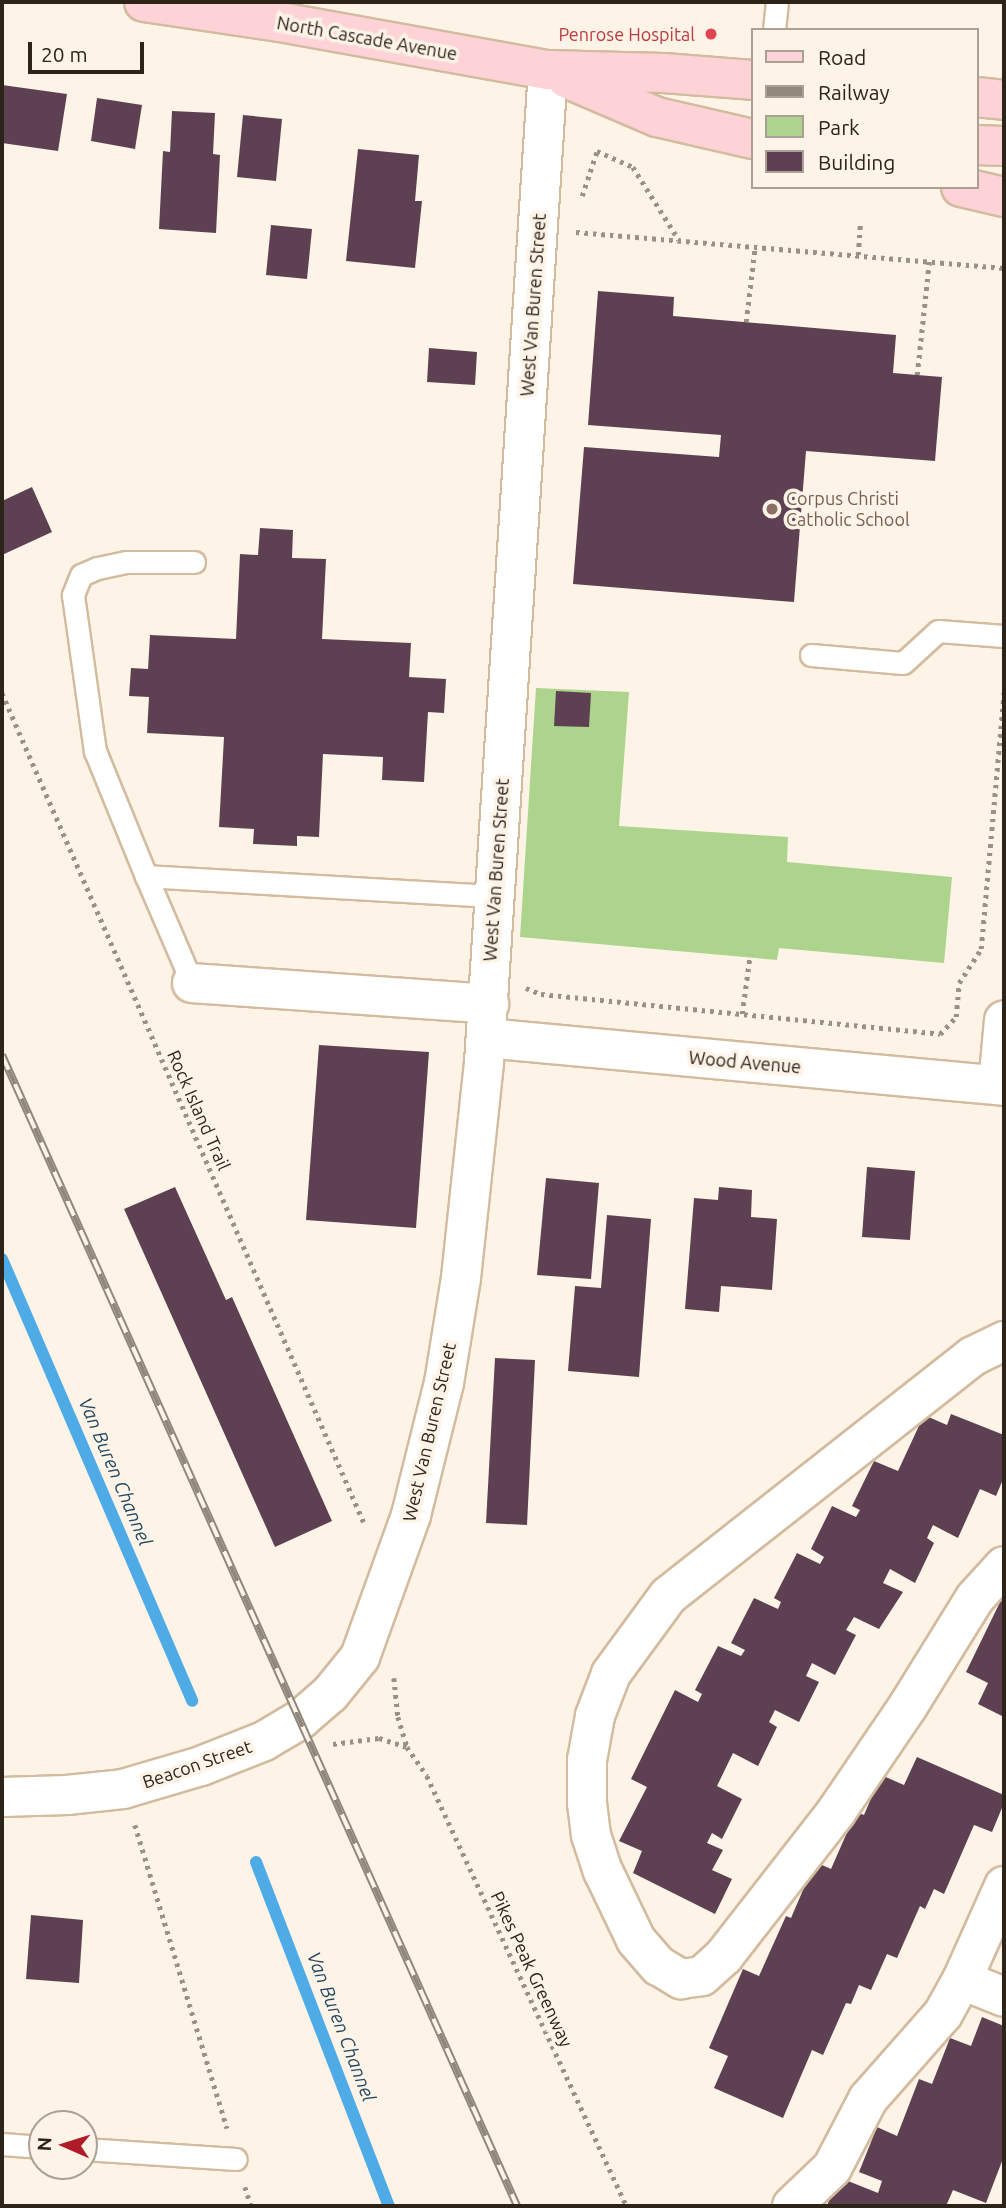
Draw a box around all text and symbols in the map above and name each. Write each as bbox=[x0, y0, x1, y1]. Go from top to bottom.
street label: North Cascade Avenue bbox=[275, 12, 459, 64]
place label: Penrose Hospital bbox=[558, 23, 695, 45]
marker: Penrose Hospital bbox=[701, 24, 721, 44]
scale bar bbox=[32, 28, 147, 72]
legend bbox=[750, 28, 978, 189]
text: 20 m bbox=[41, 42, 88, 66]
text: Road bbox=[818, 45, 866, 69]
text: Railway bbox=[818, 80, 890, 104]
text: Park bbox=[818, 115, 860, 139]
text: Building bbox=[818, 150, 895, 174]
street label: West Van Buren Street bbox=[516, 213, 550, 397]
place label: Corpus Christi Catholic School bbox=[786, 488, 910, 530]
marker: Corpus Christi Catholic School bbox=[764, 501, 780, 517]
street label: West Van Buren Street bbox=[479, 778, 513, 962]
street label: Wood Avenue bbox=[688, 1046, 802, 1078]
street label: Rock Island Trail bbox=[163, 1047, 235, 1173]
street label: West Van Buren Street bbox=[398, 1340, 460, 1524]
water label: Van Buren Channel bbox=[73, 1394, 157, 1550]
street label: Beacon Street bbox=[140, 1735, 254, 1793]
street label: Pikes Peak Greenway bbox=[486, 1888, 578, 2050]
water label: Van Buren Channel bbox=[302, 1949, 380, 2105]
north arrow bbox=[28, 2110, 98, 2180]
text: N bbox=[33, 2136, 55, 2152]

